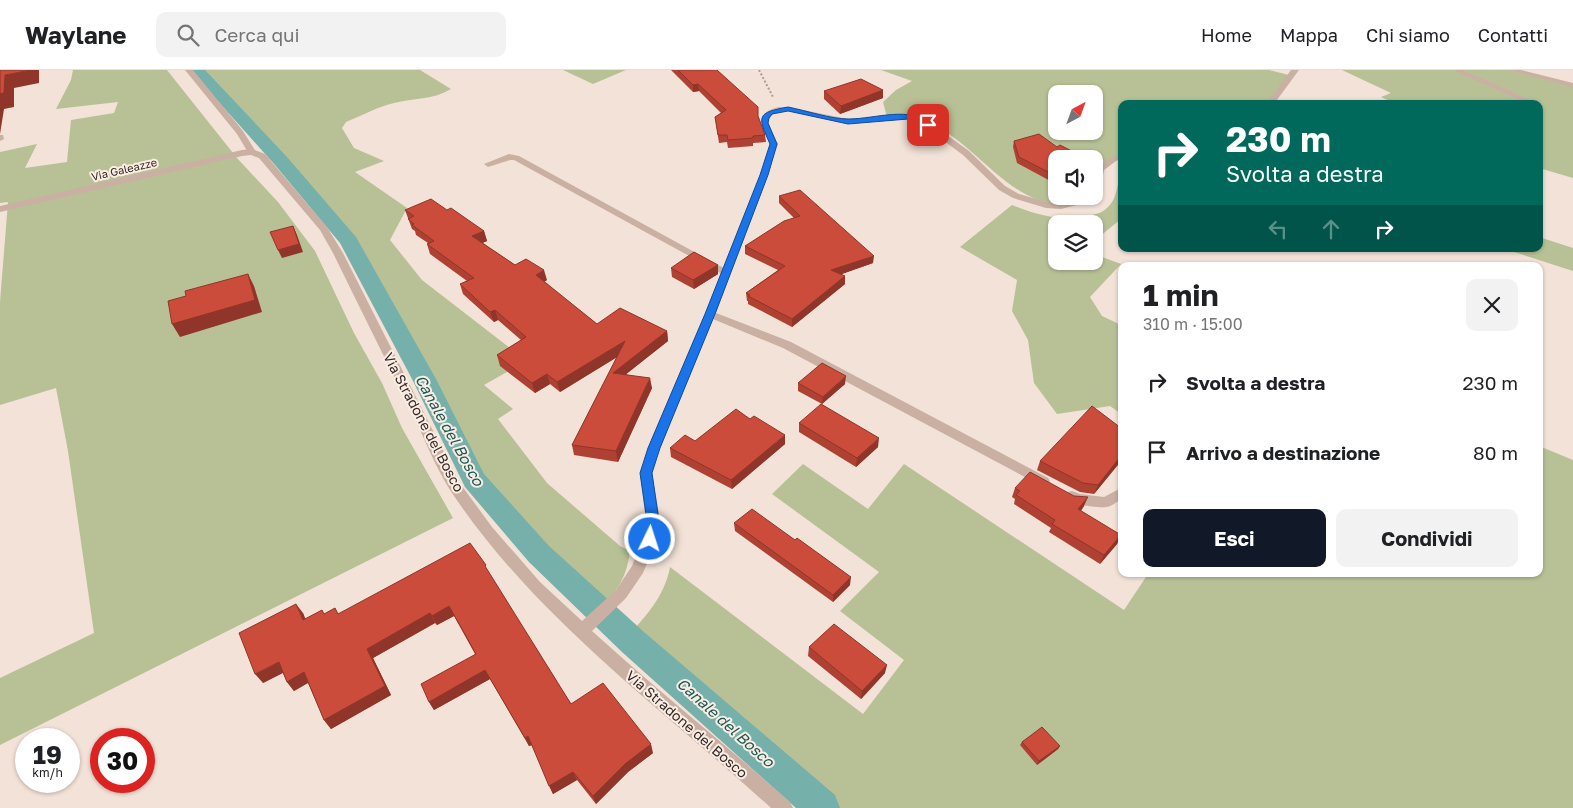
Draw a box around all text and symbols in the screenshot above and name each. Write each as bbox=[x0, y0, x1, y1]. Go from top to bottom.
search box bbox=[156, 12, 506, 57]
text: Waylane bbox=[25, 20, 126, 49]
icon: search bbox=[174, 21, 202, 49]
text: Cerca qui bbox=[214, 23, 300, 46]
text: Home bbox=[1201, 24, 1252, 46]
text: Mappa bbox=[1280, 24, 1338, 46]
text: Chi siamo bbox=[1366, 24, 1450, 46]
text: Contatti bbox=[1478, 24, 1548, 46]
north arrow bbox=[1048, 85, 1102, 140]
map controls bbox=[1048, 85, 1103, 270]
pin bbox=[907, 104, 949, 146]
icon: arrive bbox=[914, 111, 942, 139]
text: 230 m bbox=[1226, 118, 1331, 160]
icon: right bbox=[1143, 120, 1208, 185]
button: sound bbox=[1048, 150, 1103, 205]
street label: Via Galeazze bbox=[90, 155, 158, 183]
text: Svolta a destra bbox=[1226, 160, 1384, 187]
button: layers bbox=[1048, 215, 1103, 270]
icon: left bbox=[1264, 215, 1292, 243]
icon: ahead bbox=[1317, 215, 1345, 243]
icon: right bbox=[1370, 215, 1398, 243]
text: 1 min bbox=[1143, 277, 1219, 313]
button: close bbox=[1466, 279, 1518, 331]
text: 310 m · 15:00 bbox=[1143, 314, 1243, 334]
street label: Via Stradone del Bosco bbox=[380, 349, 468, 495]
icon: right bbox=[1143, 368, 1171, 396]
water label: Canale del Bosco bbox=[412, 371, 488, 490]
text: Svolta a destra bbox=[1186, 371, 1325, 394]
text: 230 m bbox=[1463, 371, 1518, 394]
icon: arrive bbox=[1143, 438, 1171, 466]
text: Arrivo a destinazione bbox=[1186, 441, 1380, 464]
text: 80 m bbox=[1473, 441, 1518, 464]
button: Esci bbox=[1143, 509, 1326, 567]
button: Condividi bbox=[1336, 509, 1518, 567]
position arrow bbox=[623, 512, 675, 564]
street label: Via Stradone del Bosco bbox=[623, 667, 751, 781]
water label: Canale del Bosco bbox=[674, 674, 779, 771]
speed limit sign: 30 bbox=[90, 728, 155, 793]
text: 19 bbox=[33, 739, 62, 770]
text: km/h bbox=[32, 765, 63, 780]

